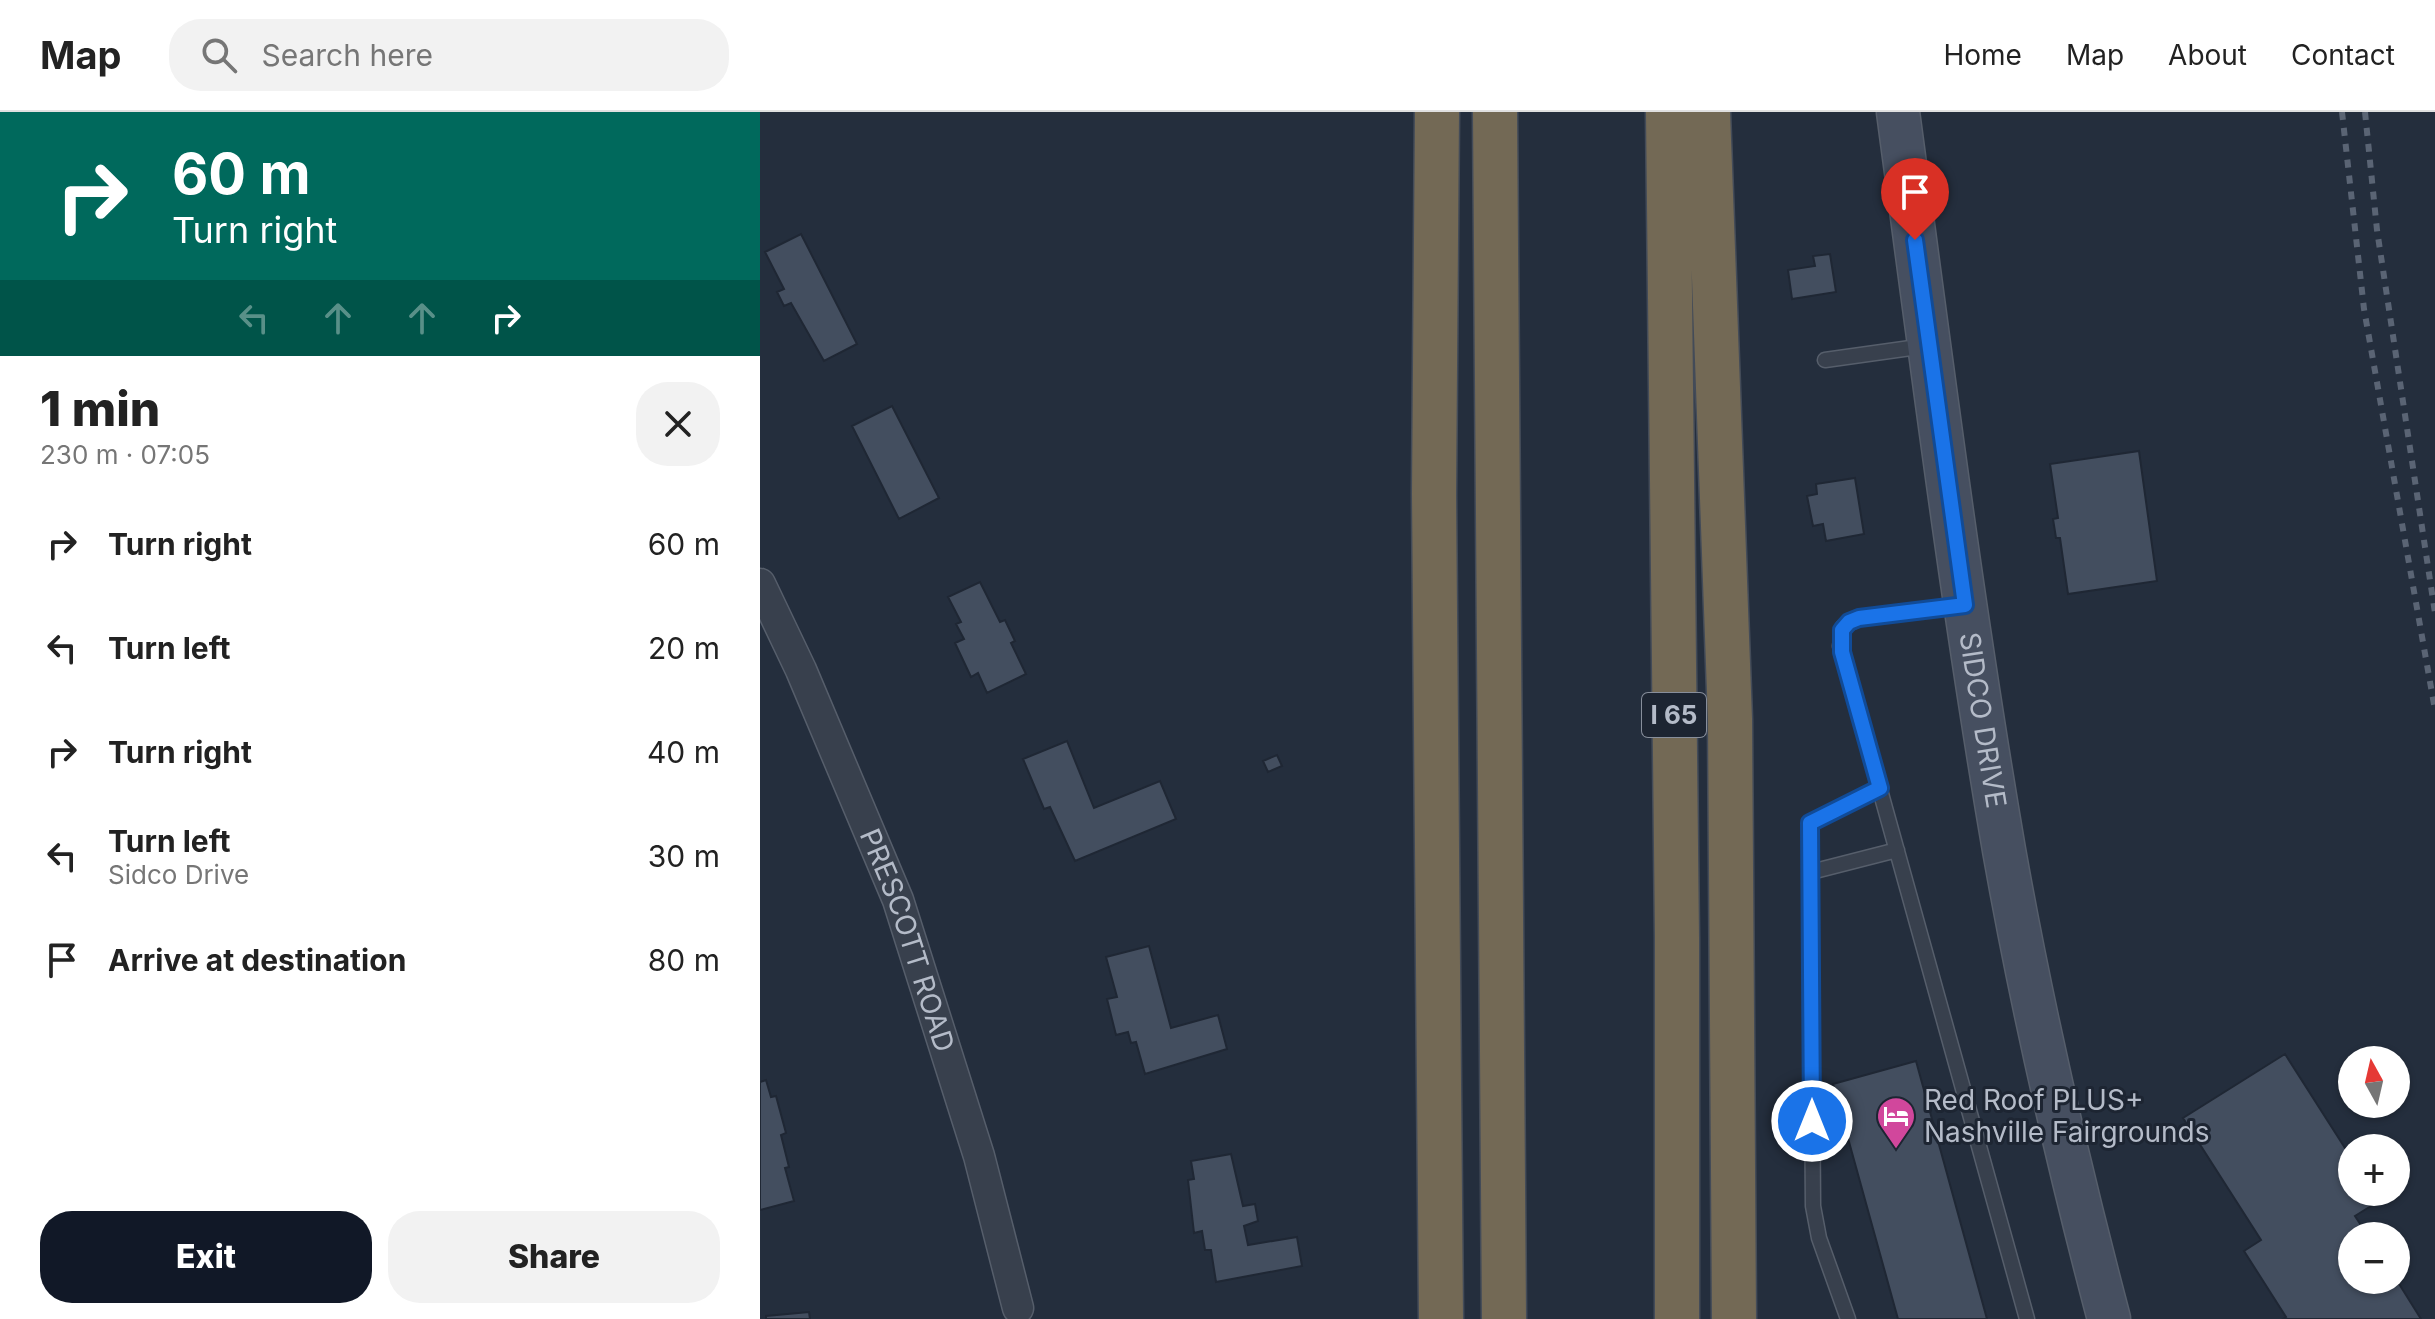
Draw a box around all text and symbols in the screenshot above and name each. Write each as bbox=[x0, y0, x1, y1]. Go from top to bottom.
search box bbox=[169, 19, 729, 91]
text: Map bbox=[40, 32, 121, 78]
icon: search bbox=[197, 33, 241, 77]
text: Search here bbox=[261, 37, 433, 73]
text: Home bbox=[1943, 38, 2022, 72]
text: Map bbox=[2066, 38, 2124, 72]
text: About bbox=[2168, 38, 2247, 72]
text: Contact bbox=[2291, 38, 2395, 72]
text: 60 m bbox=[172, 140, 311, 208]
icon: right bbox=[40, 144, 144, 248]
pin bbox=[1881, 158, 1949, 240]
icon: arrive bbox=[1893, 170, 1937, 214]
text: Turn right bbox=[172, 208, 337, 252]
icon: left bbox=[232, 296, 276, 340]
icon: ahead bbox=[316, 296, 360, 340]
icon: ahead bbox=[400, 296, 444, 340]
icon: right bbox=[484, 296, 528, 340]
text: 1 min bbox=[40, 379, 160, 438]
button: close bbox=[636, 382, 720, 466]
text: 230 m · 07:05 bbox=[40, 439, 210, 470]
icon: right bbox=[40, 522, 84, 566]
text: Turn right bbox=[108, 526, 252, 562]
text: 60 m bbox=[648, 526, 720, 562]
icon: left bbox=[40, 626, 84, 670]
text: Turn left bbox=[108, 630, 230, 666]
text: 20 m bbox=[648, 630, 720, 666]
street label: SIDCO DRIVE bbox=[1953, 630, 2014, 810]
road number: I 65 bbox=[1642, 693, 1706, 737]
icon: right bbox=[40, 730, 84, 774]
text: Turn right bbox=[108, 734, 252, 770]
text: 40 m bbox=[647, 734, 720, 770]
text: Turn left bbox=[108, 823, 230, 859]
street label: PRESCOTT ROAD bbox=[853, 824, 962, 1056]
icon: left bbox=[40, 834, 84, 878]
text: 30 m bbox=[648, 838, 720, 874]
text: Sidco Drive bbox=[108, 859, 249, 890]
icon: arrive bbox=[40, 938, 84, 982]
text: Arrive at destination bbox=[108, 942, 406, 978]
text: 80 m bbox=[648, 942, 720, 978]
north arrow bbox=[2338, 1046, 2410, 1118]
map controls bbox=[2338, 1046, 2410, 1294]
position arrow bbox=[1770, 1079, 1854, 1163]
place label: Red Roof PLUS+ Nashville Fairgrounds bbox=[1924, 1083, 2210, 1149]
hotel icon: Red Roof PLUS+ Nashville Fairgrounds bbox=[1875, 1095, 1917, 1150]
button: + bbox=[2338, 1134, 2410, 1206]
button: Exit bbox=[40, 1211, 372, 1303]
button: Share bbox=[388, 1211, 720, 1303]
button: − bbox=[2338, 1222, 2410, 1294]

